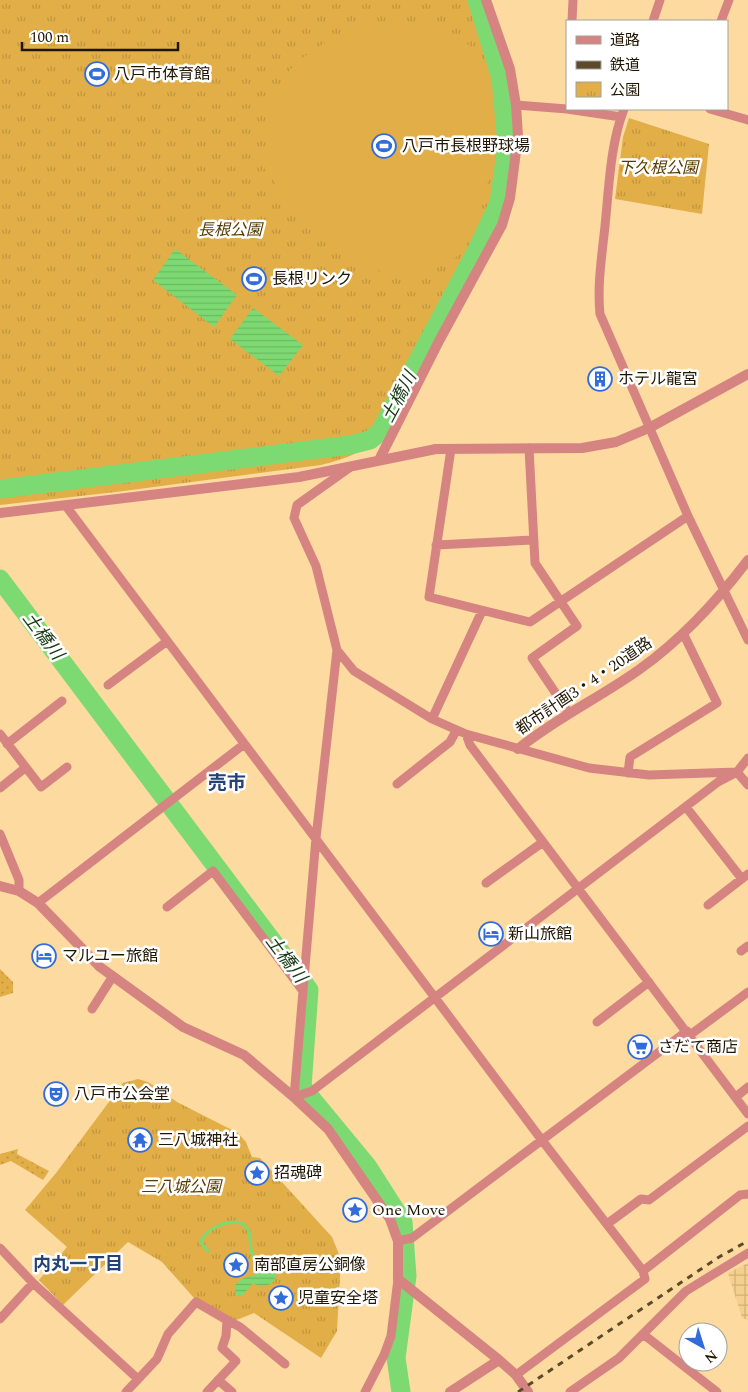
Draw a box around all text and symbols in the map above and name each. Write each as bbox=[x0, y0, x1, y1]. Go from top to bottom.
scale bar bbox=[22, 20, 179, 52]
legend bbox=[566, 20, 728, 110]
text: 100 m bbox=[30, 26, 69, 49]
text: 道路 bbox=[610, 29, 640, 52]
text: 鉄道 bbox=[610, 54, 640, 77]
sports icon: 八戸市体育館 bbox=[84, 61, 110, 87]
place label: 八戸市体育館 bbox=[114, 62, 210, 86]
text: 公園 bbox=[610, 79, 640, 102]
sports icon: 八戸市長根野球場 bbox=[371, 133, 397, 159]
place label: 八戸市長根野球場 bbox=[402, 134, 530, 158]
park label: 下久根公園 bbox=[618, 156, 700, 180]
park label: 長根公園 bbox=[198, 218, 264, 242]
sports icon: 長根リンク bbox=[241, 266, 267, 292]
place label: 長根リンク bbox=[272, 267, 352, 291]
water label: 土橋川 bbox=[374, 365, 425, 427]
building icon: ホテル龍宮 bbox=[587, 366, 613, 392]
place label: ホテル龍宮 bbox=[618, 367, 698, 391]
water label: 土橋川 bbox=[16, 606, 71, 667]
street label: 都市計画3・4・20道路 bbox=[511, 631, 657, 741]
district label: 売市 bbox=[208, 769, 246, 798]
hotel icon: 新山旅館 bbox=[478, 921, 504, 947]
place label: 新山旅館 bbox=[508, 922, 572, 946]
water label: 土橋川 bbox=[259, 929, 314, 990]
hotel icon: マルユー旅館 bbox=[31, 943, 57, 969]
place label: マルユー旅館 bbox=[62, 944, 158, 968]
supermarket icon: さだて商店 bbox=[627, 1034, 653, 1060]
place label: さだて商店 bbox=[658, 1035, 738, 1059]
theatre icon: 八戸市公会堂 bbox=[43, 1081, 69, 1107]
place label: 八戸市公会堂 bbox=[74, 1082, 170, 1106]
temple icon: 三八城神社 bbox=[127, 1127, 153, 1153]
place label: 三八城神社 bbox=[158, 1128, 238, 1152]
place icon: 招魂碑 bbox=[244, 1160, 270, 1186]
place label: 招魂碑 bbox=[274, 1161, 322, 1185]
park label: 三八城公園 bbox=[141, 1175, 223, 1199]
place icon: One Move bbox=[342, 1197, 368, 1223]
place label: One Move bbox=[372, 1198, 445, 1222]
district label: 内丸一丁目 bbox=[33, 1251, 123, 1278]
place icon: 南部直房公銅像 bbox=[223, 1252, 249, 1278]
place label: 南部直房公銅像 bbox=[254, 1253, 366, 1277]
place icon: 児童安全塔 bbox=[268, 1285, 294, 1311]
place label: 児童安全塔 bbox=[298, 1286, 378, 1310]
north arrow bbox=[678, 1322, 728, 1372]
text: N bbox=[700, 1345, 722, 1368]

